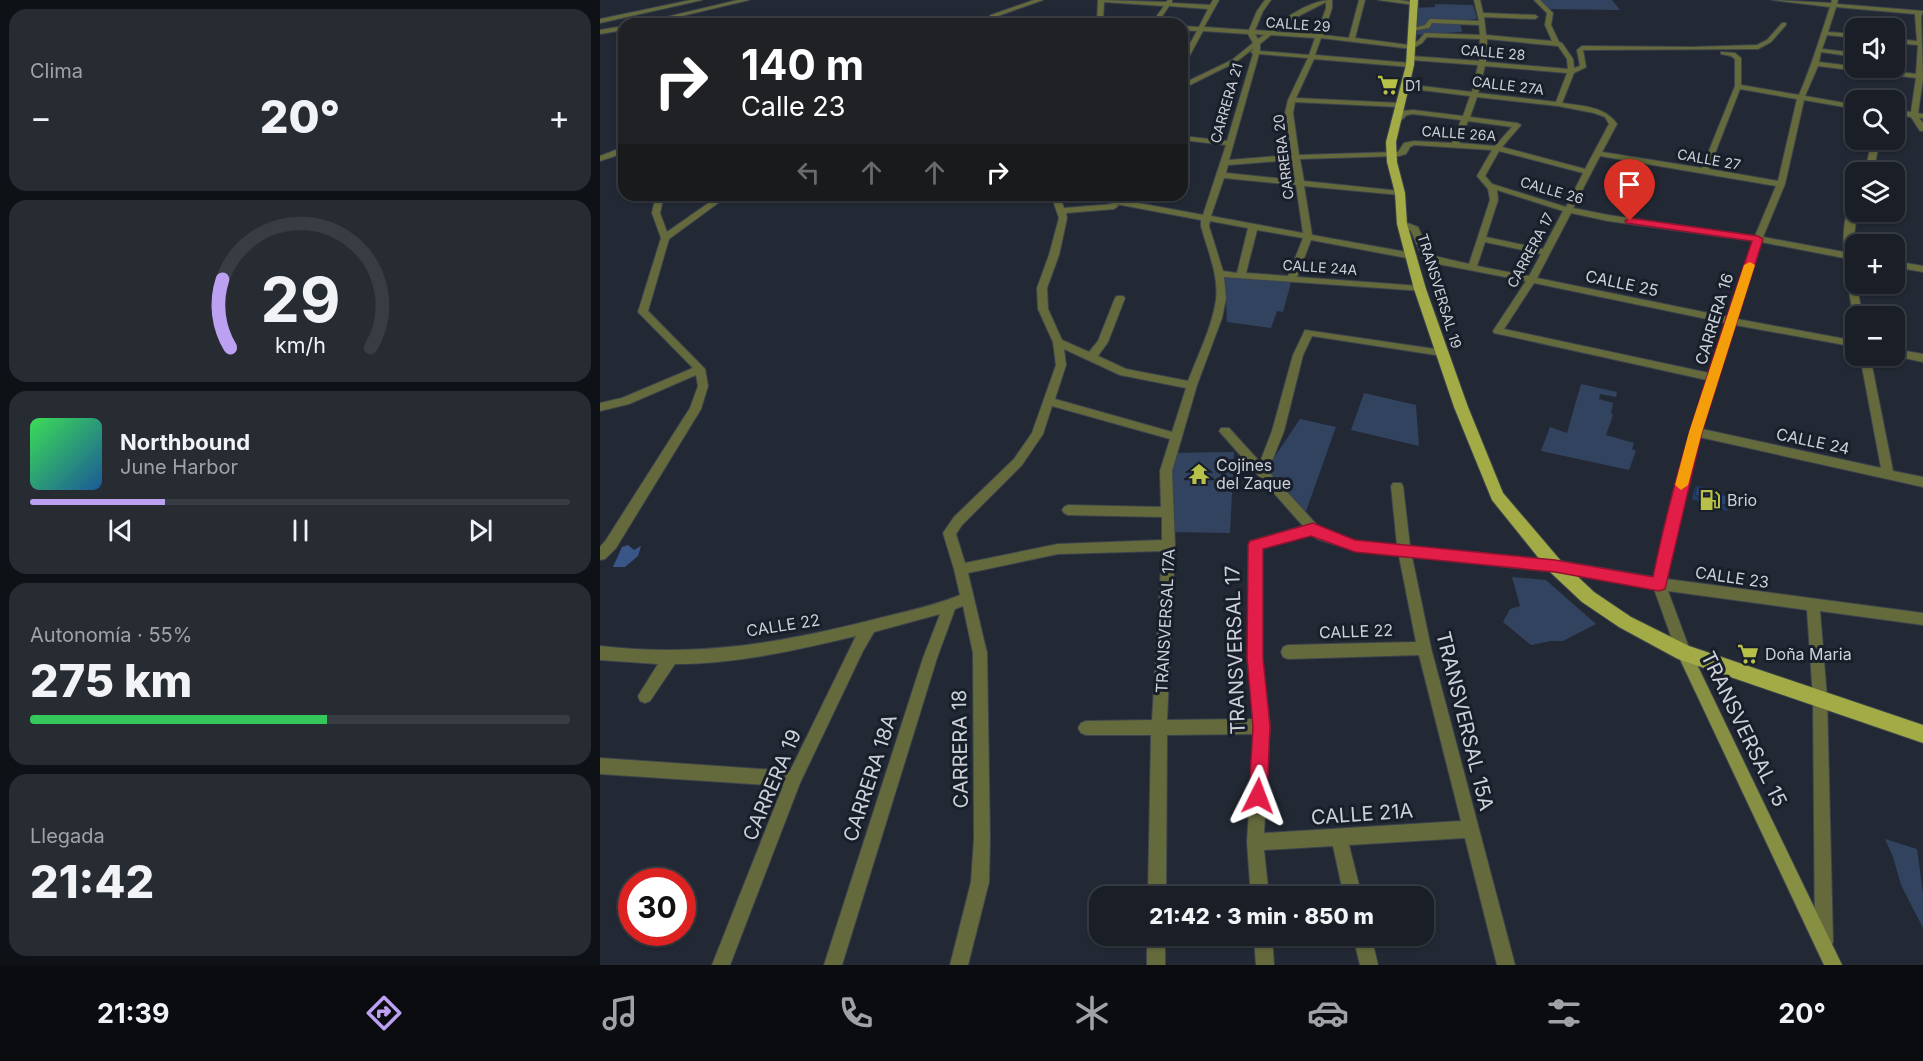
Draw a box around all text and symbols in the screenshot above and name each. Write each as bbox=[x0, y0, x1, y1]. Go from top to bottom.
street label: CALLE 29 bbox=[1265, 13, 1331, 35]
map controls bbox=[1845, 18, 1905, 366]
button: sound bbox=[1845, 18, 1905, 78]
text: 140 m bbox=[741, 39, 864, 90]
street label: CALLE 28 bbox=[1460, 41, 1526, 63]
icon: right bbox=[642, 42, 720, 120]
text: Clima bbox=[30, 59, 83, 83]
street label: CARRERA 21 bbox=[1206, 61, 1246, 145]
street label: CALLE 27A bbox=[1471, 72, 1545, 98]
supermarket icon: D1 bbox=[1376, 73, 1400, 97]
place label: D1 bbox=[1405, 77, 1421, 94]
text: 20° bbox=[260, 89, 340, 144]
text: Calle 23 bbox=[741, 90, 845, 123]
button: search bbox=[1845, 90, 1905, 150]
text: − bbox=[30, 97, 52, 137]
text: + bbox=[548, 97, 570, 137]
street label: CARRERA 20 bbox=[1269, 113, 1297, 201]
street label: CALLE 26A bbox=[1421, 122, 1497, 144]
street label: CALLE 27 bbox=[1676, 145, 1742, 173]
icon: left bbox=[792, 156, 825, 189]
icon: ahead bbox=[855, 156, 888, 189]
icon: ahead bbox=[918, 156, 951, 189]
icon: right bbox=[981, 156, 1014, 189]
pin bbox=[1604, 159, 1655, 221]
button: layers bbox=[1845, 162, 1905, 222]
icon: arrive bbox=[1613, 168, 1646, 201]
street label: CALLE 26 bbox=[1518, 173, 1586, 207]
street label: CARRERA 17 bbox=[1503, 210, 1557, 290]
street label: TRANSVERSAL 19 bbox=[1414, 232, 1466, 350]
button: + bbox=[1845, 234, 1905, 294]
street label: CALLE 24A bbox=[1282, 256, 1358, 278]
text: 29 bbox=[260, 262, 340, 337]
street label: CALLE 25 bbox=[1584, 266, 1660, 300]
street label: CARRERA 16 bbox=[1691, 271, 1737, 367]
button: − bbox=[1845, 306, 1905, 366]
text: km/h bbox=[275, 333, 325, 359]
street label: CALLE 24 bbox=[1775, 423, 1851, 459]
text: Northbound bbox=[120, 429, 250, 455]
text: June Harbor bbox=[120, 455, 238, 479]
place label: Cojines del Zaque bbox=[1216, 455, 1291, 493]
temple icon: Cojines del Zaque bbox=[1187, 462, 1211, 486]
fuel station icon: Brio bbox=[1698, 488, 1722, 512]
place label: Brio bbox=[1727, 490, 1757, 510]
icon: previous bbox=[104, 514, 137, 547]
icon: pause bbox=[284, 514, 317, 547]
icon: next bbox=[464, 514, 497, 547]
street label: TRANSVERSAL 17A bbox=[1151, 548, 1179, 694]
street label: CALLE 23 bbox=[1694, 562, 1770, 592]
street label: TRANSVERSAL 17 bbox=[1220, 565, 1250, 735]
street label: CALLE 22 bbox=[745, 609, 821, 641]
street label: CALLE 22 bbox=[1319, 620, 1393, 642]
text: Autonomía · 55% bbox=[30, 623, 192, 647]
street label: TRANSVERSAL 15A bbox=[1431, 629, 1499, 813]
supermarket icon: Doña Maria bbox=[1736, 642, 1760, 666]
place label: Doña Maria bbox=[1765, 644, 1852, 664]
street label: TRANSVERSAL 15 bbox=[1696, 647, 1792, 811]
text: 275 km bbox=[30, 653, 192, 708]
street label: CARRERA 18 bbox=[947, 690, 973, 808]
street label: CARRERA 18A bbox=[838, 711, 902, 845]
street label: CARRERA 19 bbox=[738, 726, 806, 844]
position arrow bbox=[1226, 764, 1290, 828]
street label: CALLE 21A bbox=[1310, 798, 1414, 830]
text: Llegada bbox=[30, 824, 105, 848]
text: 21:42 bbox=[30, 854, 154, 909]
speed limit sign: 30 bbox=[618, 868, 696, 946]
text: 21:42 · 3 min · 850 m bbox=[1149, 903, 1374, 929]
icon: directions bbox=[363, 992, 405, 1034]
icon: music bbox=[599, 992, 641, 1034]
icon: phone bbox=[835, 992, 877, 1034]
icon: climate bbox=[1071, 992, 1113, 1034]
icon: car bbox=[1307, 992, 1349, 1034]
icon: filters bbox=[1543, 992, 1585, 1034]
text: 21:39 bbox=[97, 997, 170, 1030]
text: 20° bbox=[1778, 997, 1826, 1030]

